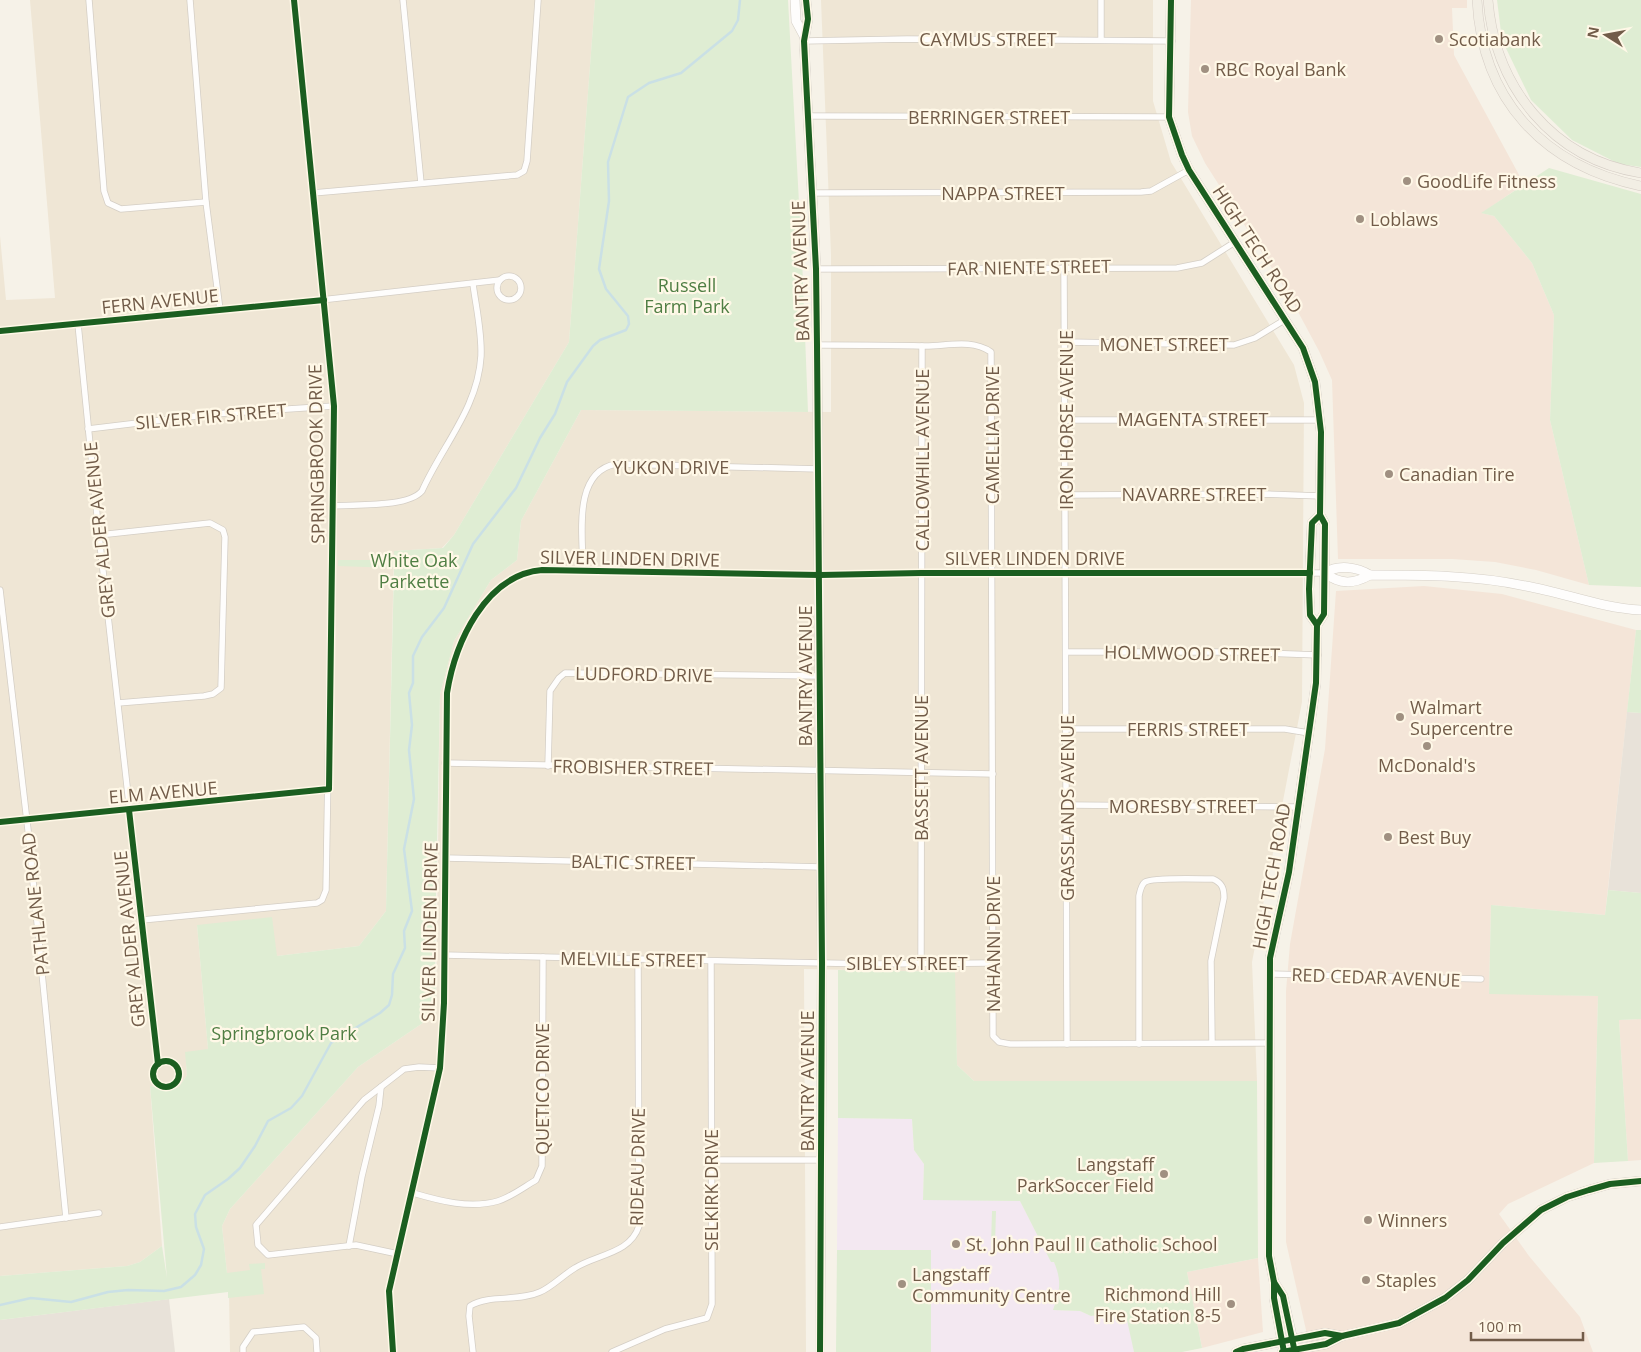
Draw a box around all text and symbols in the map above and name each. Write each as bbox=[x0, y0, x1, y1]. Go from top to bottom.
north arrow bbox=[1581, 10, 1631, 60]
text: N bbox=[1582, 25, 1603, 40]
street label: CAYMUS STREET bbox=[919, 27, 1057, 51]
place label: Scotiabank bbox=[1449, 27, 1541, 51]
marker: Scotiabank bbox=[1433, 33, 1445, 45]
place label: RBC Royal Bank bbox=[1215, 57, 1347, 81]
marker: RBC Royal Bank bbox=[1199, 63, 1211, 75]
street label: BERRINGER STREET bbox=[908, 105, 1070, 129]
place label: GoodLife Fitness bbox=[1417, 169, 1556, 193]
marker: GoodLife Fitness bbox=[1401, 175, 1413, 187]
street label: HIGH TECH ROAD bbox=[1208, 180, 1308, 318]
street label: NAPPA STREET bbox=[941, 181, 1065, 205]
street label: BANTRY AVENUE bbox=[786, 200, 814, 342]
place label: Loblaws bbox=[1370, 207, 1438, 231]
marker: Loblaws bbox=[1354, 213, 1366, 225]
street label: FAR NIENTE STREET bbox=[947, 254, 1111, 280]
park label: Russell Farm Park bbox=[644, 273, 730, 318]
street label: FERN AVENUE bbox=[100, 283, 220, 319]
street label: IRON HORSE AVENUE bbox=[1054, 330, 1078, 510]
street label: MONET STREET bbox=[1099, 332, 1229, 356]
street label: SPRINGBROOK DRIVE bbox=[302, 364, 330, 544]
street label: CAMELLIA DRIVE bbox=[980, 366, 1004, 504]
street label: CALLOWHILL AVENUE bbox=[910, 369, 934, 551]
street label: SILVER FIR STREET bbox=[134, 397, 288, 435]
street label: MAGENTA STREET bbox=[1118, 407, 1269, 431]
street label: GREY ALDER AVENUE bbox=[78, 441, 120, 619]
street label: YUKON DRIVE bbox=[613, 455, 729, 479]
place label: Canadian Tire bbox=[1399, 462, 1515, 486]
marker: Canadian Tire bbox=[1383, 468, 1395, 480]
street label: NAVARRE STREET bbox=[1122, 482, 1266, 506]
street label: SILVER LINDEN DRIVE bbox=[540, 544, 720, 572]
street label: SILVER LINDEN DRIVE bbox=[945, 546, 1125, 570]
park label: White Oak Parkette bbox=[371, 548, 458, 593]
street label: BANTRY AVENUE bbox=[793, 605, 817, 747]
street label: HOLMWOOD STREET bbox=[1104, 639, 1280, 667]
street label: LUDFORD DRIVE bbox=[575, 661, 713, 687]
street label: BASSETT AVENUE bbox=[909, 695, 933, 841]
place label: Walmart Supercentre bbox=[1410, 695, 1513, 740]
marker: Walmart Supercentre bbox=[1394, 711, 1406, 723]
street label: GRASSLANDS AVENUE bbox=[1055, 715, 1079, 901]
street label: FERRIS STREET bbox=[1127, 717, 1249, 741]
marker: McDonald's bbox=[1421, 740, 1433, 752]
place label: McDonald's bbox=[1378, 753, 1476, 777]
street label: FROBISHER STREET bbox=[552, 754, 714, 780]
street label: ELM AVENUE bbox=[108, 775, 218, 809]
street label: MORESBY STREET bbox=[1109, 794, 1257, 818]
street label: HIGH TECH ROAD bbox=[1246, 801, 1296, 951]
place label: Best Buy bbox=[1398, 825, 1472, 849]
street label: PATHLANE ROAD bbox=[16, 831, 54, 977]
marker: Best Buy bbox=[1382, 831, 1394, 843]
street label: SILVER LINDEN DRIVE bbox=[415, 842, 443, 1022]
street label: BALTIC STREET bbox=[571, 849, 695, 875]
street label: GREY ALDER AVENUE bbox=[108, 850, 150, 1028]
street label: NAHANNI DRIVE bbox=[981, 876, 1005, 1012]
street label: MELVILLE STREET bbox=[560, 946, 706, 972]
street label: SIBLEY STREET bbox=[846, 951, 968, 975]
street label: RED CEDAR AVENUE bbox=[1291, 962, 1461, 992]
street label: BANTRY AVENUE bbox=[795, 1010, 819, 1152]
park label: Springbrook Park bbox=[211, 1021, 357, 1045]
street label: QUETICO DRIVE bbox=[530, 1023, 554, 1155]
street label: RIDEAU DRIVE bbox=[624, 1108, 650, 1226]
street label: SELKIRK DRIVE bbox=[699, 1129, 723, 1251]
place label: Langstaff ParkSoccer Field bbox=[1017, 1152, 1155, 1197]
marker: Langstaff ParkSoccer Field bbox=[1158, 1168, 1170, 1180]
place label: Winners bbox=[1378, 1208, 1447, 1232]
marker: Winners bbox=[1362, 1214, 1374, 1226]
place label: St. John Paul II Catholic School bbox=[966, 1232, 1218, 1256]
marker: St. John Paul II Catholic School bbox=[950, 1238, 962, 1250]
place label: Langstaff Community Centre bbox=[912, 1262, 1071, 1307]
place label: Staples bbox=[1376, 1268, 1437, 1292]
marker: Staples bbox=[1360, 1274, 1372, 1286]
marker: Langstaff Community Centre bbox=[896, 1278, 908, 1290]
place label: Richmond Hill Fire Station 8-5 bbox=[1095, 1282, 1221, 1327]
marker: Richmond Hill Fire Station 8-5 bbox=[1225, 1298, 1237, 1310]
scale bar bbox=[1471, 1310, 1584, 1342]
text: 100 m bbox=[1478, 1316, 1522, 1336]

